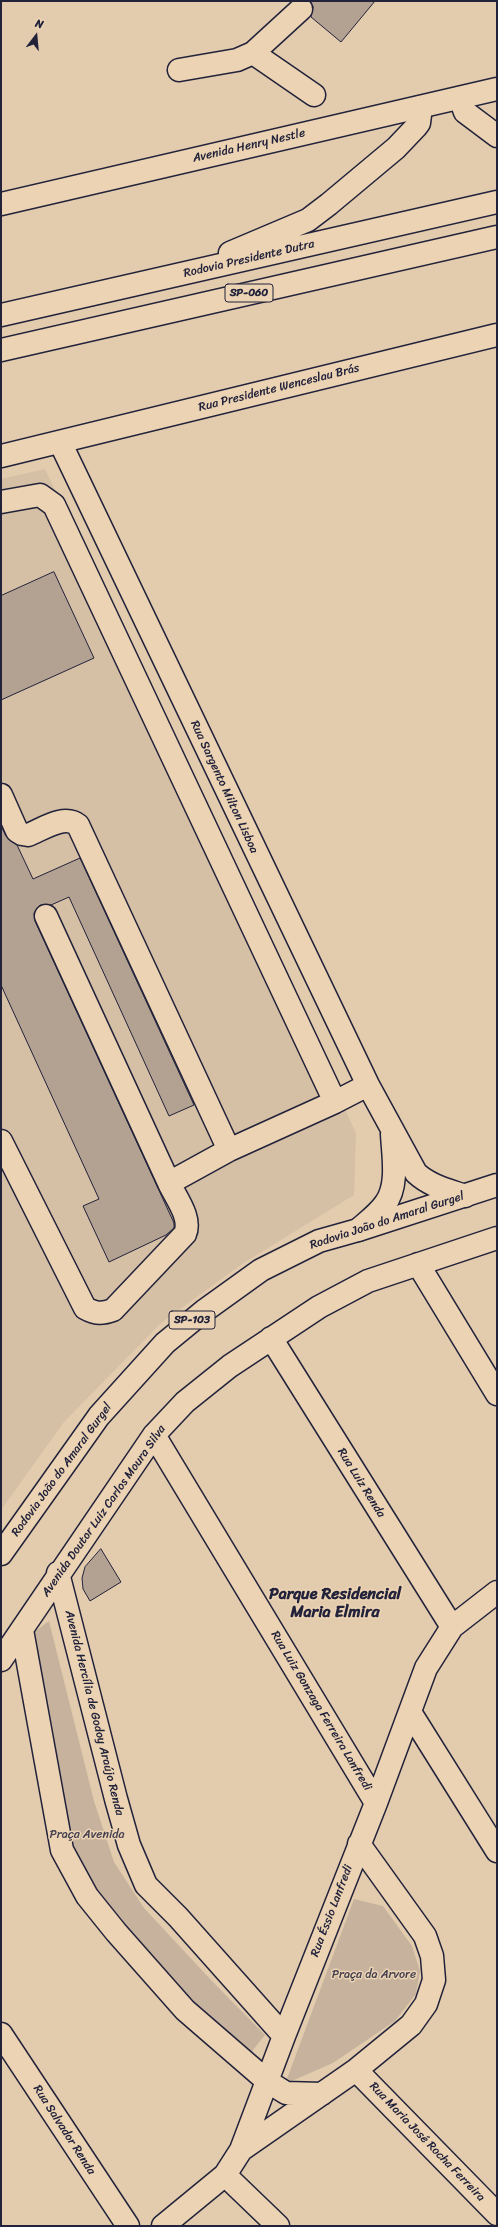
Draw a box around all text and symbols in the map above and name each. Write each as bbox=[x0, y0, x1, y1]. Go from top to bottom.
text: N bbox=[33, 14, 46, 34]
north arrow bbox=[16, 16, 56, 56]
street label: Avenida Henry Nestle bbox=[191, 126, 307, 166]
street label: Rodovia Presidente Dutra bbox=[182, 237, 316, 281]
road number: SP-060 bbox=[225, 284, 273, 302]
street label: Rua Presidente Wenceslau Brás bbox=[197, 361, 361, 415]
street label: Rua Sargento Milton Lisboa bbox=[187, 718, 261, 856]
street label: Rodovia João do Amaral Gurgel bbox=[308, 1189, 466, 1253]
road number: SP-103 bbox=[169, 1311, 215, 1329]
street label: Rodovia João do Amaral Gurgel bbox=[9, 1400, 115, 1540]
street label: Avenida Doutor Luiz Carlos Moura Silva bbox=[39, 1422, 169, 1600]
street label: Rua Luiz Renda bbox=[334, 1446, 388, 1520]
district label: Parque Residencial Maria Elmira bbox=[269, 1585, 401, 1623]
street label: Avenida Hercília de Godoy Araújo Renda bbox=[61, 1609, 127, 1817]
street label: Rua Luiz Gonzaga Ferreira Lanfredi bbox=[267, 1628, 375, 1794]
park label: Praça Avenida bbox=[49, 1828, 125, 1842]
street label: Rua Éssio Lanfredi bbox=[308, 1863, 356, 1959]
park label: Praça da Arvore bbox=[332, 1968, 416, 1982]
street label: Rua Maria José Rocha Ferreira bbox=[366, 2079, 488, 2205]
street label: Rua Salvador Renda bbox=[30, 2082, 98, 2178]

